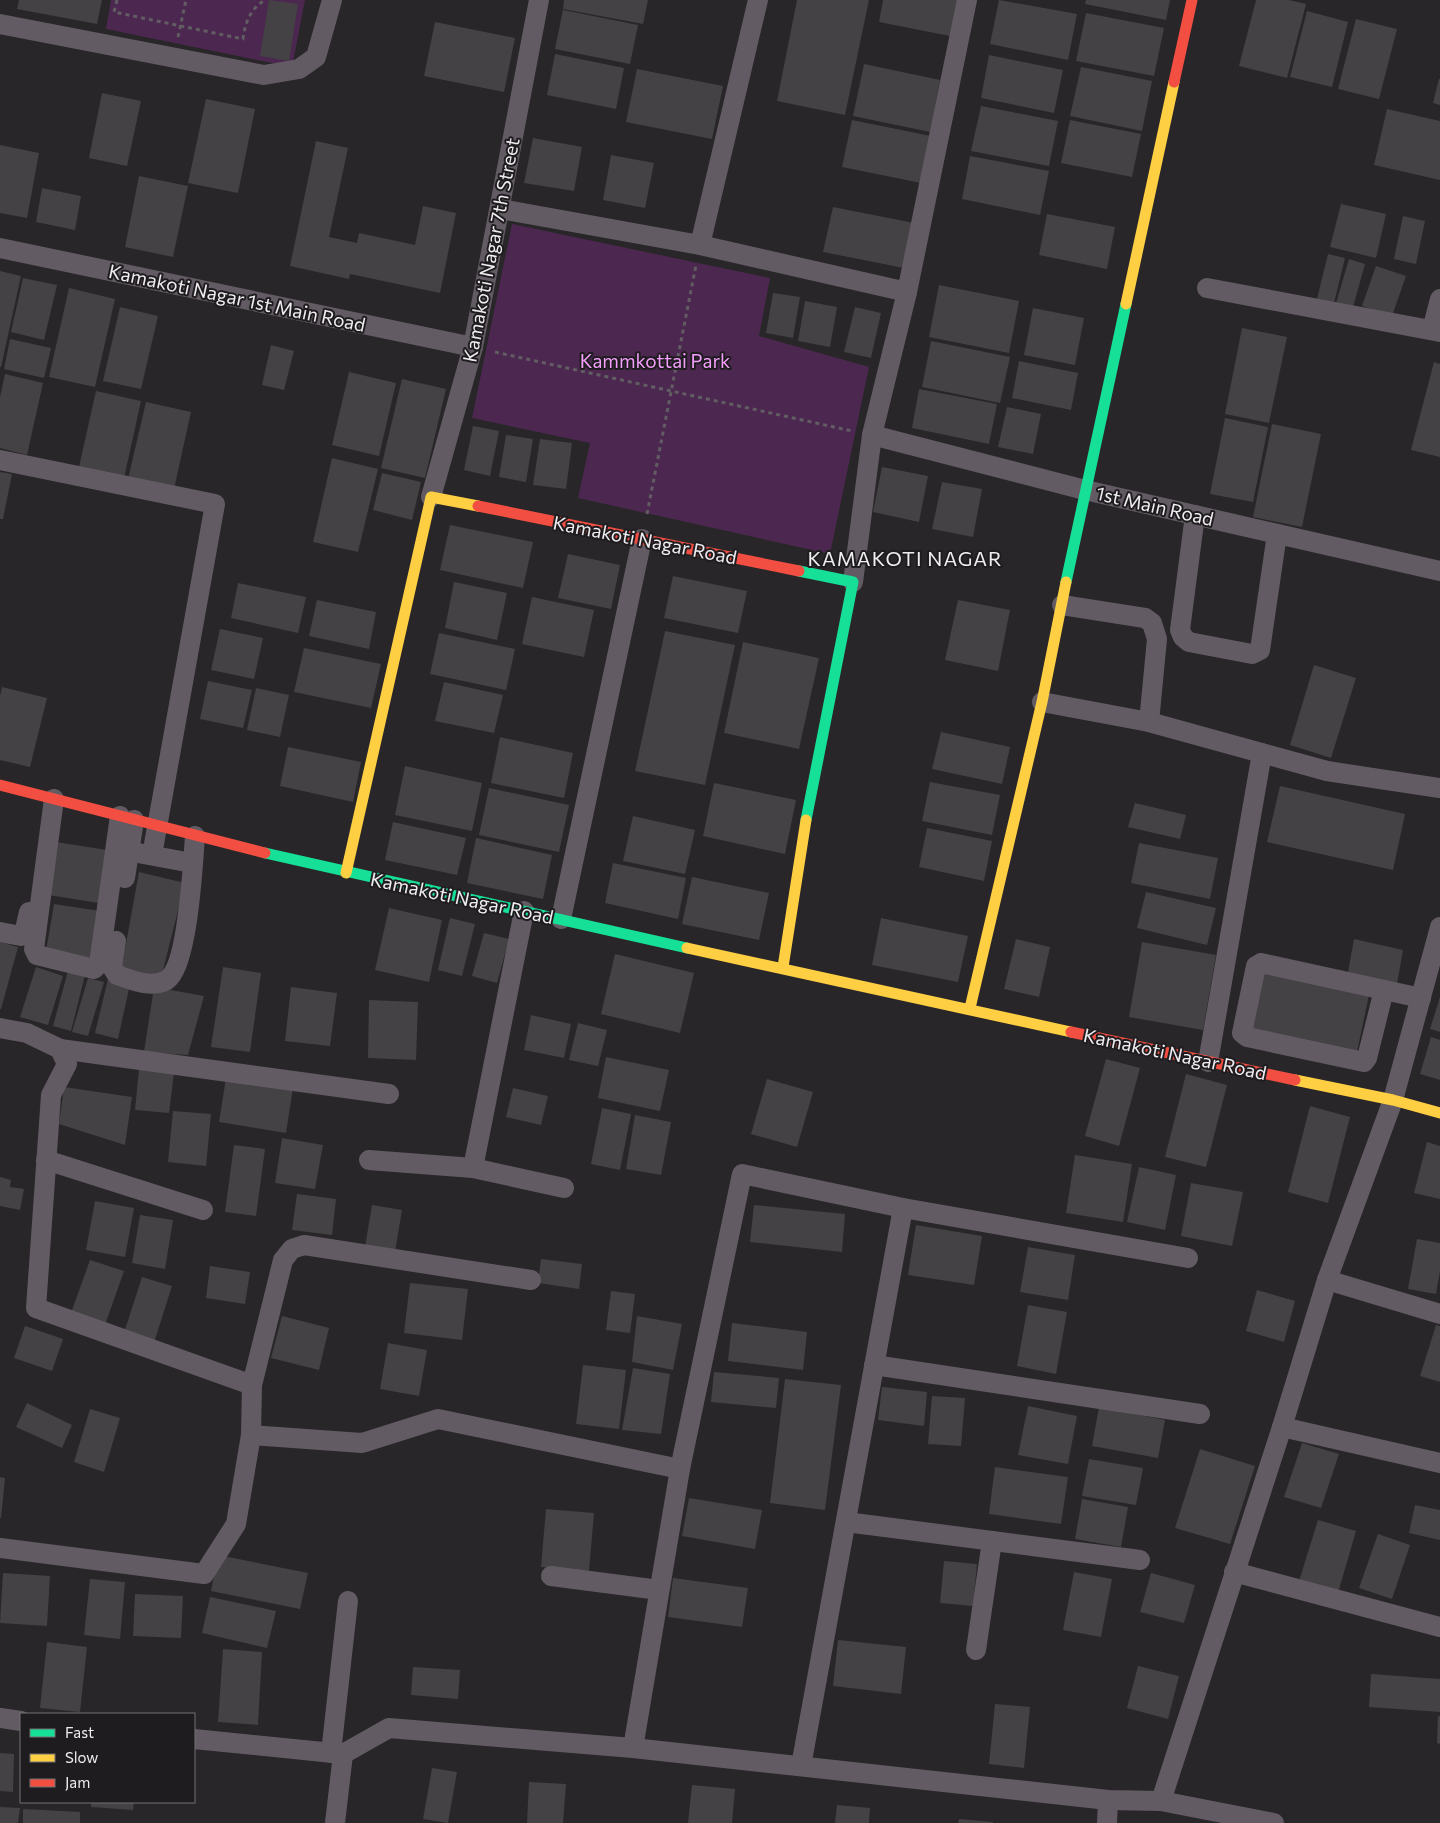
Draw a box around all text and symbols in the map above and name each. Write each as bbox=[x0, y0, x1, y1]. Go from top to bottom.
street label: Kamakoti Nagar 7th Street bbox=[457, 135, 524, 364]
street label: Kamakoti Nagar 1st Main Road bbox=[107, 259, 368, 336]
park label: Kammkottai Park bbox=[580, 349, 730, 372]
street label: 1st Main Road bbox=[1094, 481, 1216, 530]
street label: Kamakoti Nagar Road bbox=[551, 510, 739, 569]
district label: KAMAKOTI NAGAR bbox=[808, 546, 1003, 570]
street label: Kamakoti Nagar Road bbox=[368, 867, 556, 928]
street label: Kamakoti Nagar Road bbox=[1081, 1023, 1269, 1084]
legend bbox=[20, 1713, 195, 1803]
text: Fast bbox=[65, 1723, 94, 1741]
text: Slow bbox=[65, 1748, 98, 1766]
text: Jam bbox=[65, 1773, 90, 1791]

